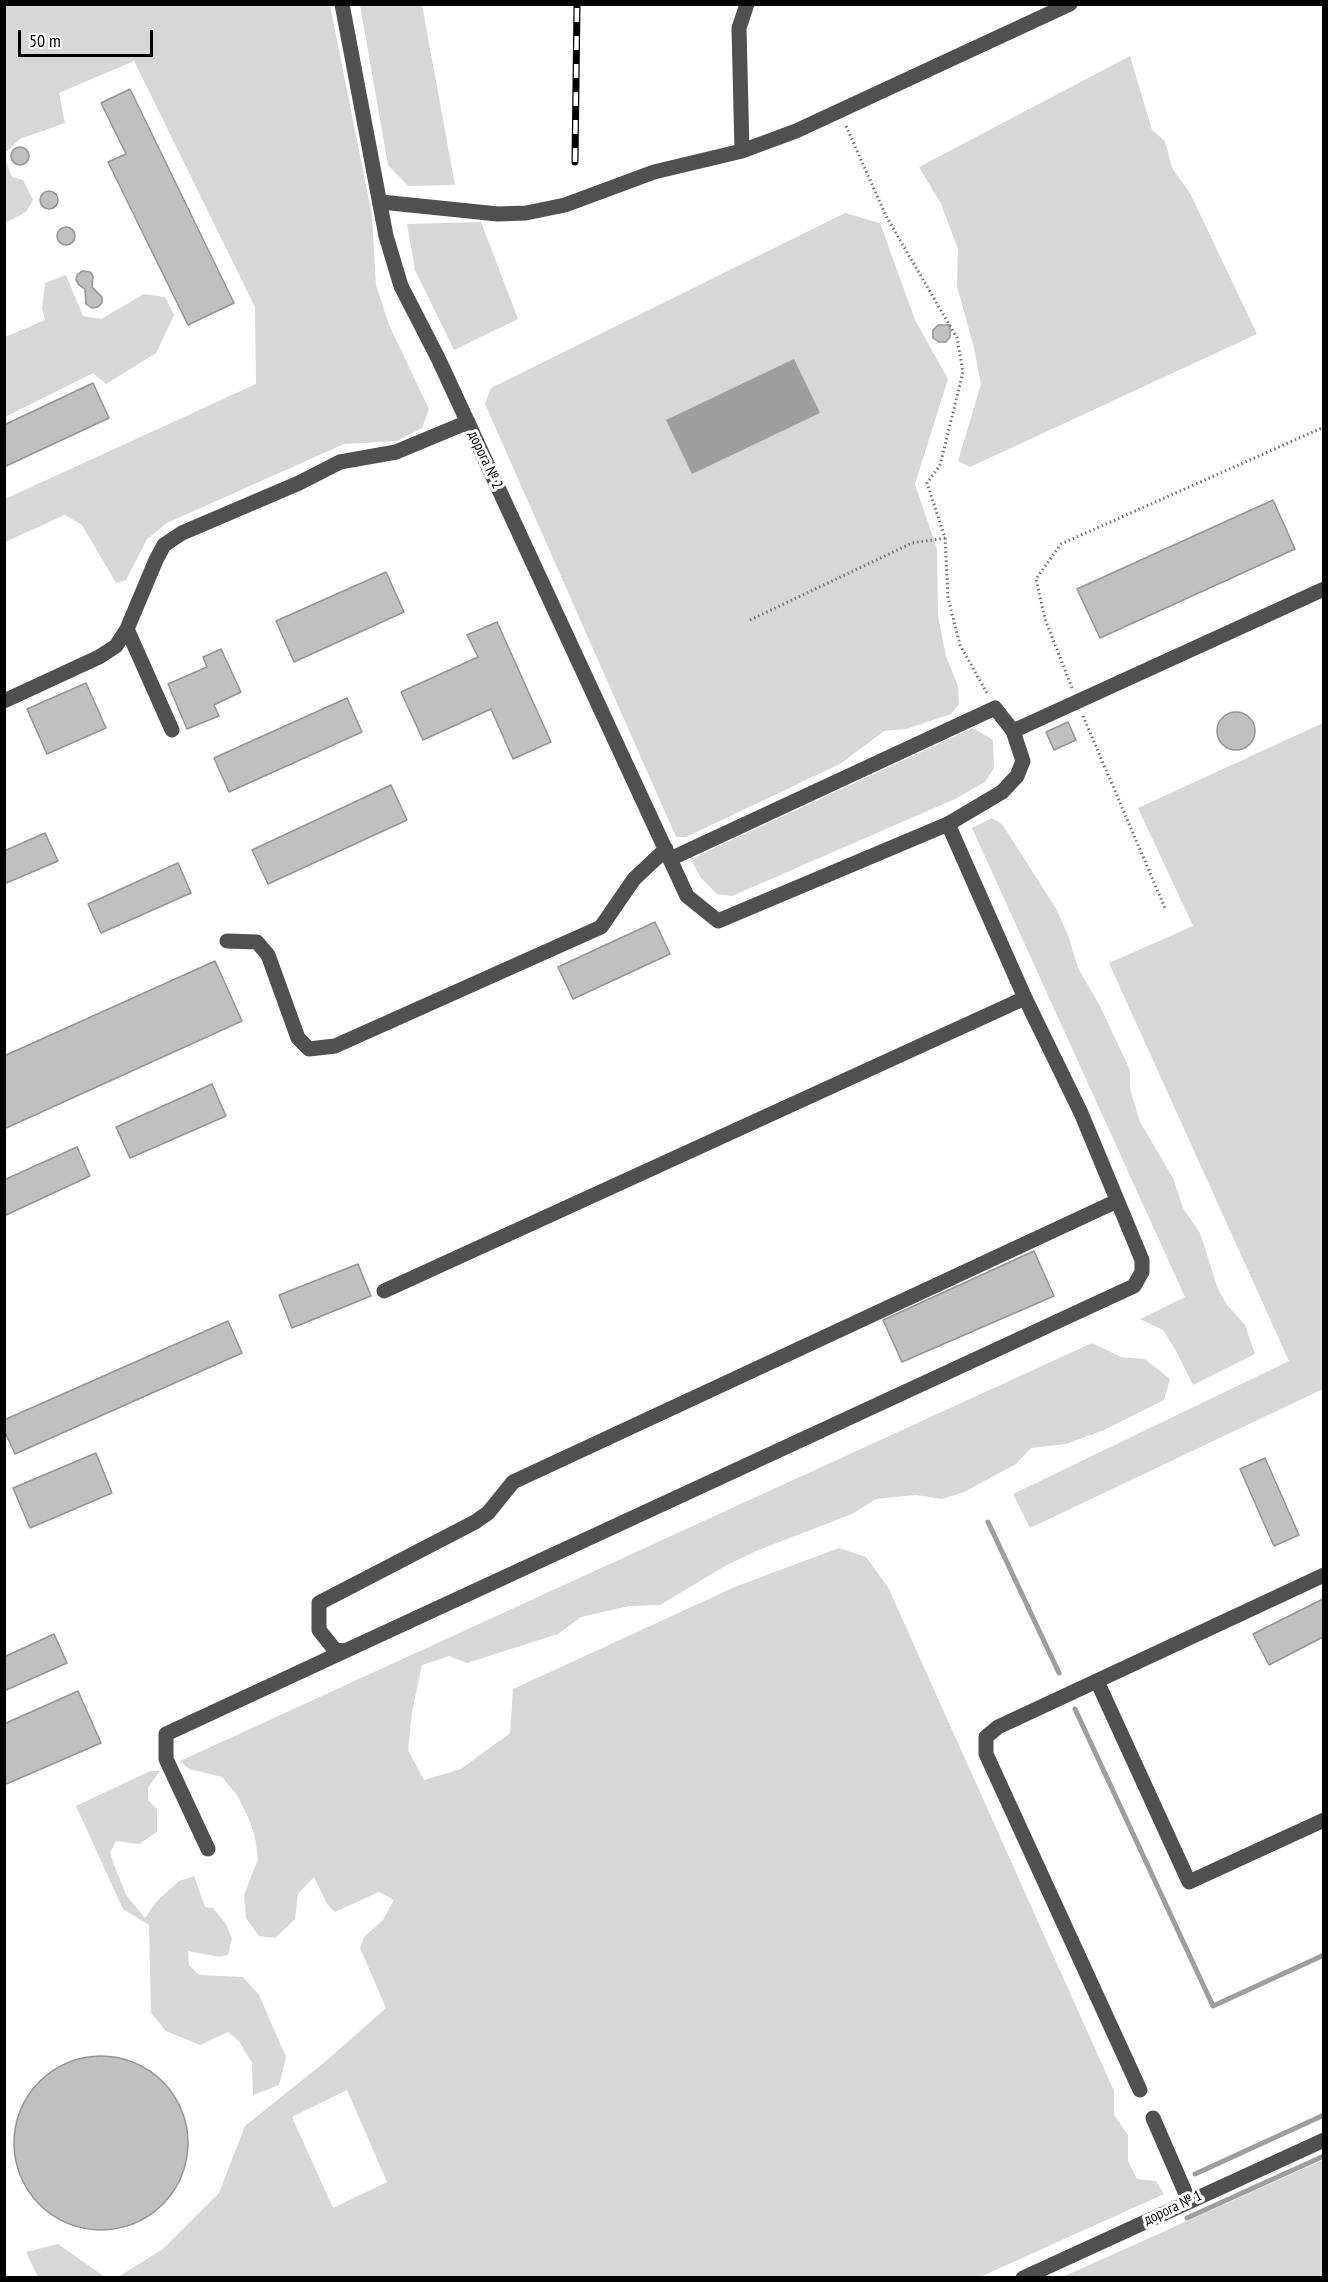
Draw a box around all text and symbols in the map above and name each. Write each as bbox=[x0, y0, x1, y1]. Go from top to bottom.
scale bar bbox=[21, 18, 156, 56]
text: 50 m bbox=[29, 29, 61, 52]
street label: дорога № 2 bbox=[464, 428, 506, 492]
street label: дорога № 1 bbox=[1141, 2187, 1205, 2229]

